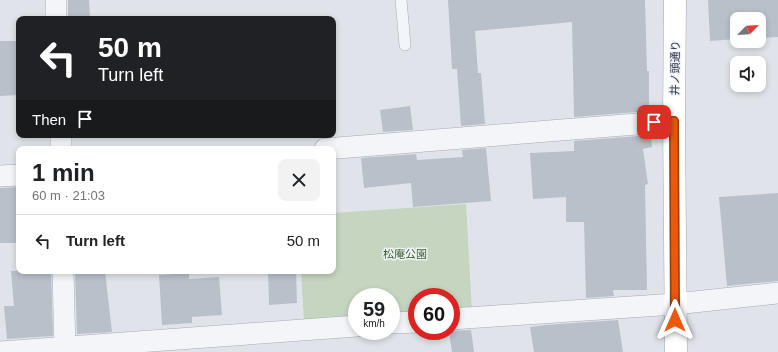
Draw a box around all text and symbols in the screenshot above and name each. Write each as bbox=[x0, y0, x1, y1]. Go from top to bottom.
north arrow bbox=[730, 12, 766, 48]
map controls bbox=[730, 12, 766, 92]
icon: left bbox=[32, 32, 84, 84]
text: 50 m bbox=[98, 32, 162, 63]
street label: 井ノ頭通り bbox=[669, 40, 681, 96]
button: sound bbox=[730, 56, 766, 92]
text: Turn left bbox=[98, 65, 163, 85]
pin bbox=[637, 105, 671, 139]
icon: arrive bbox=[74, 108, 96, 130]
text: Then bbox=[32, 111, 66, 128]
icon: arrive bbox=[643, 111, 665, 133]
text: 1 min bbox=[32, 159, 95, 186]
button: close bbox=[278, 159, 320, 201]
text: 60 m · 21:03 bbox=[32, 188, 105, 203]
icon: left bbox=[32, 230, 54, 252]
text: Turn left bbox=[66, 232, 125, 249]
text: 50 m bbox=[287, 232, 320, 249]
park label: 松庵公園 bbox=[383, 248, 427, 260]
speed limit sign: 60 bbox=[408, 288, 460, 340]
text: 59 bbox=[363, 298, 385, 320]
position arrow bbox=[654, 299, 696, 341]
text: km/h bbox=[363, 318, 385, 329]

